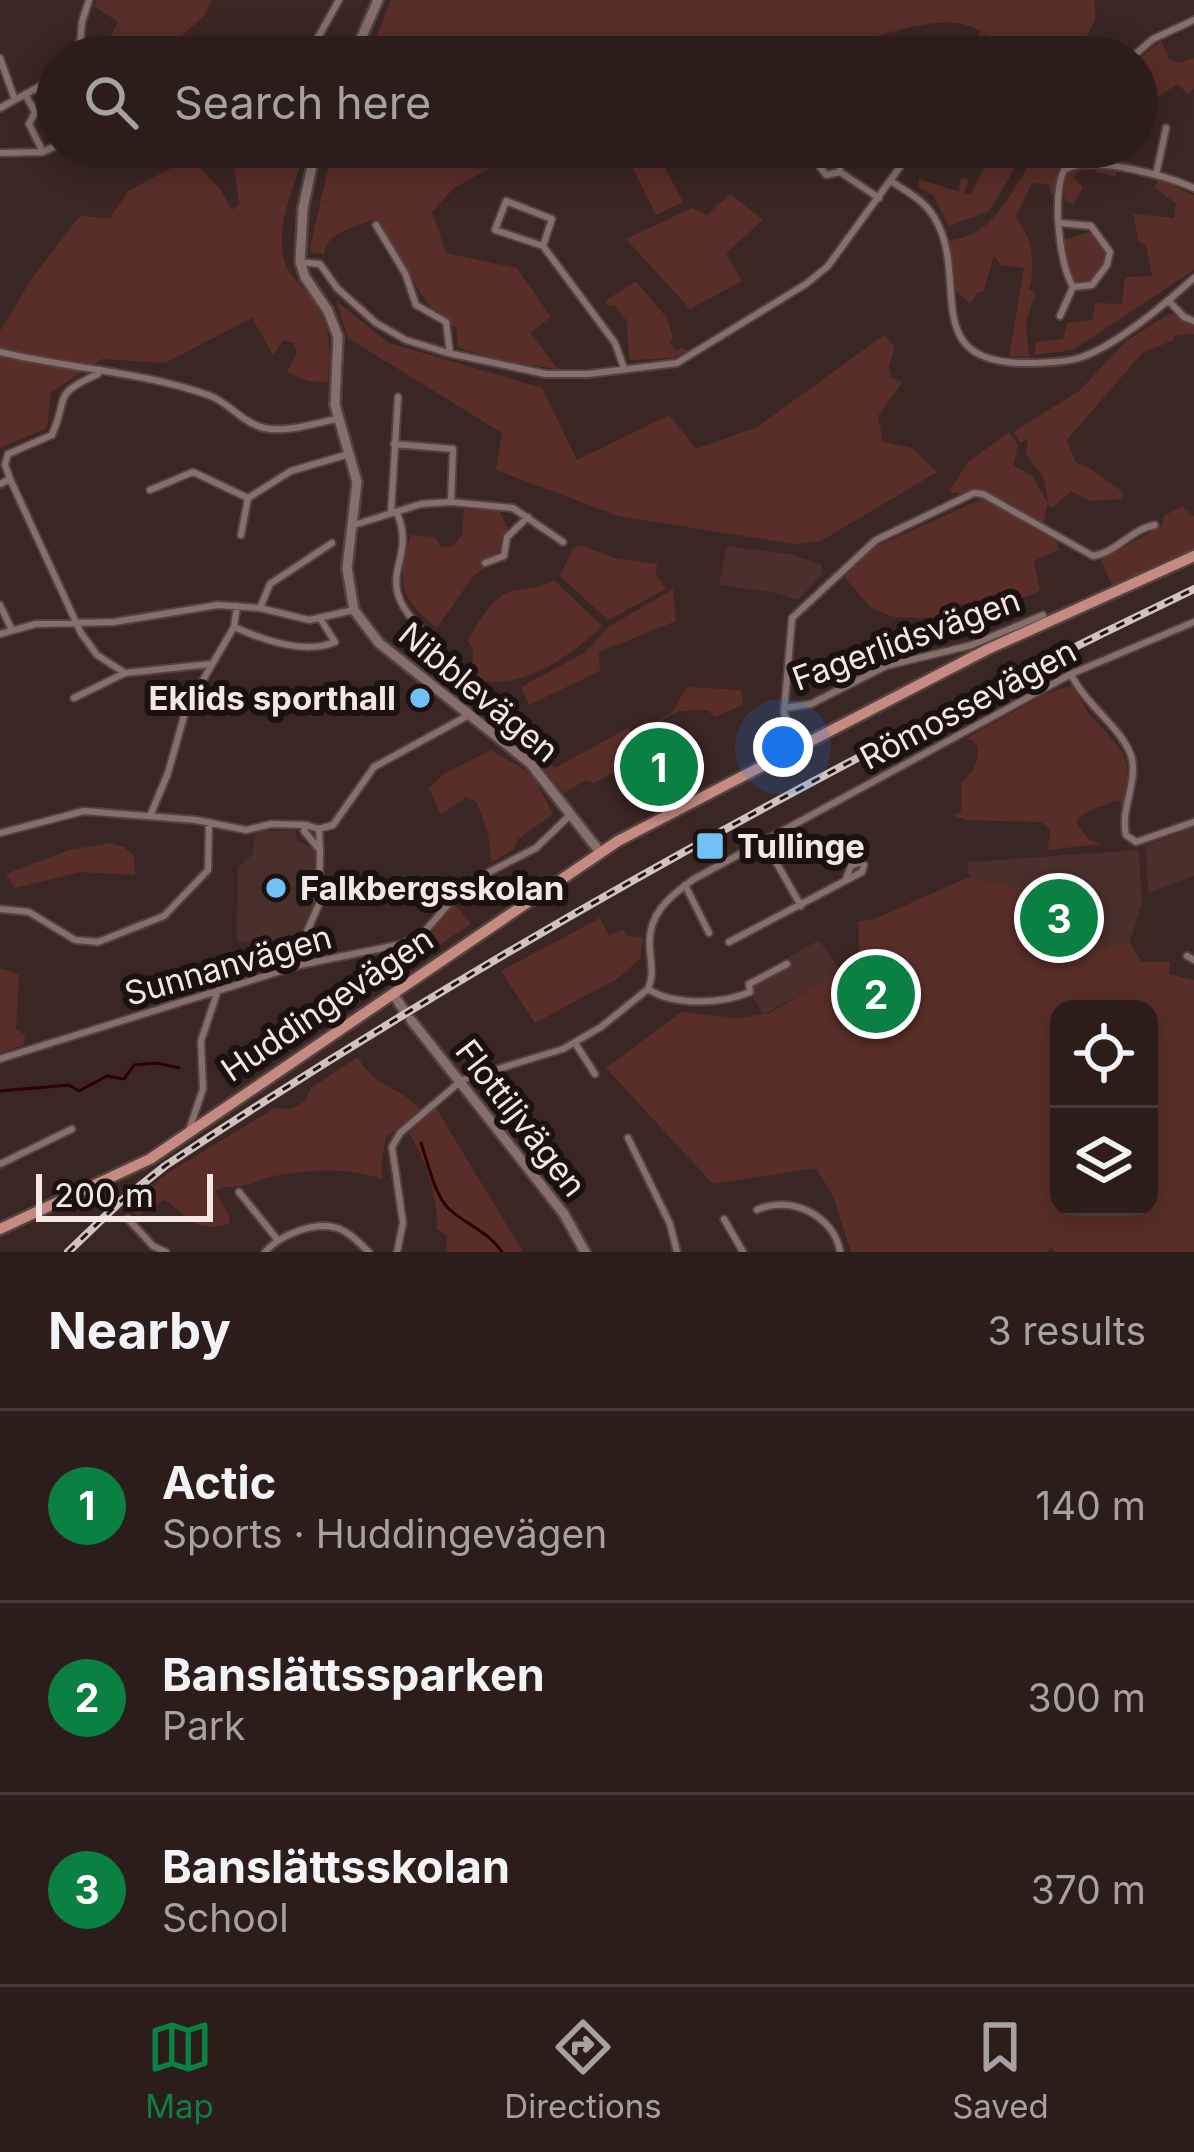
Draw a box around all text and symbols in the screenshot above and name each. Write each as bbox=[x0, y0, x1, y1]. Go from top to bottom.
search box bbox=[36, 36, 1158, 168]
icon: search bbox=[78, 69, 144, 135]
text: Search here bbox=[174, 75, 431, 130]
street label: Fagerlidsvägen bbox=[787, 579, 1025, 699]
street label: Nibblevägen bbox=[391, 614, 567, 770]
street label: Römossevägen bbox=[853, 630, 1083, 778]
place label: Eklids sporthall bbox=[148, 678, 396, 718]
marker: Eklids sporthall bbox=[407, 685, 433, 711]
your location bbox=[753, 717, 813, 777]
pin: 1 bbox=[620, 722, 698, 812]
place label: Tullinge bbox=[737, 826, 865, 866]
marker: Tullinge bbox=[694, 830, 726, 862]
place label: Falkbergsskolan bbox=[300, 868, 564, 908]
pin: 3 bbox=[1020, 873, 1098, 963]
marker: Falkbergsskolan bbox=[263, 875, 289, 901]
street label: Sunnanvägen bbox=[120, 916, 336, 1014]
street label: Huddingevägen bbox=[214, 918, 440, 1090]
pin: 2 bbox=[837, 949, 915, 1039]
map controls bbox=[1050, 1000, 1158, 1216]
button: locate bbox=[1050, 1000, 1158, 1108]
street label: Flottiljvägen bbox=[447, 1032, 595, 1204]
button: layers bbox=[1050, 1108, 1158, 1216]
scale bar bbox=[36, 1168, 213, 1221]
text: 200 m bbox=[54, 1175, 154, 1215]
text: Nearby bbox=[48, 1300, 231, 1361]
text: 3 results bbox=[988, 1307, 1146, 1354]
text: Actic bbox=[162, 1455, 276, 1510]
text: 1 bbox=[79, 1482, 95, 1529]
text: 140 m bbox=[1035, 1482, 1146, 1529]
text: Sports · Huddingevägen bbox=[162, 1510, 607, 1557]
text: Banslättssparken bbox=[162, 1647, 545, 1702]
text: 2 bbox=[75, 1674, 99, 1721]
text: 300 m bbox=[1028, 1674, 1146, 1721]
text: Park bbox=[162, 1702, 246, 1749]
text: Banslättsskolan bbox=[162, 1839, 510, 1894]
text: 3 bbox=[74, 1866, 100, 1913]
text: 370 m bbox=[1031, 1866, 1146, 1913]
text: School bbox=[162, 1894, 289, 1941]
tab: Map bbox=[145, 2014, 214, 2126]
tab: Directions bbox=[504, 2014, 662, 2126]
tab: Saved bbox=[952, 2014, 1049, 2126]

